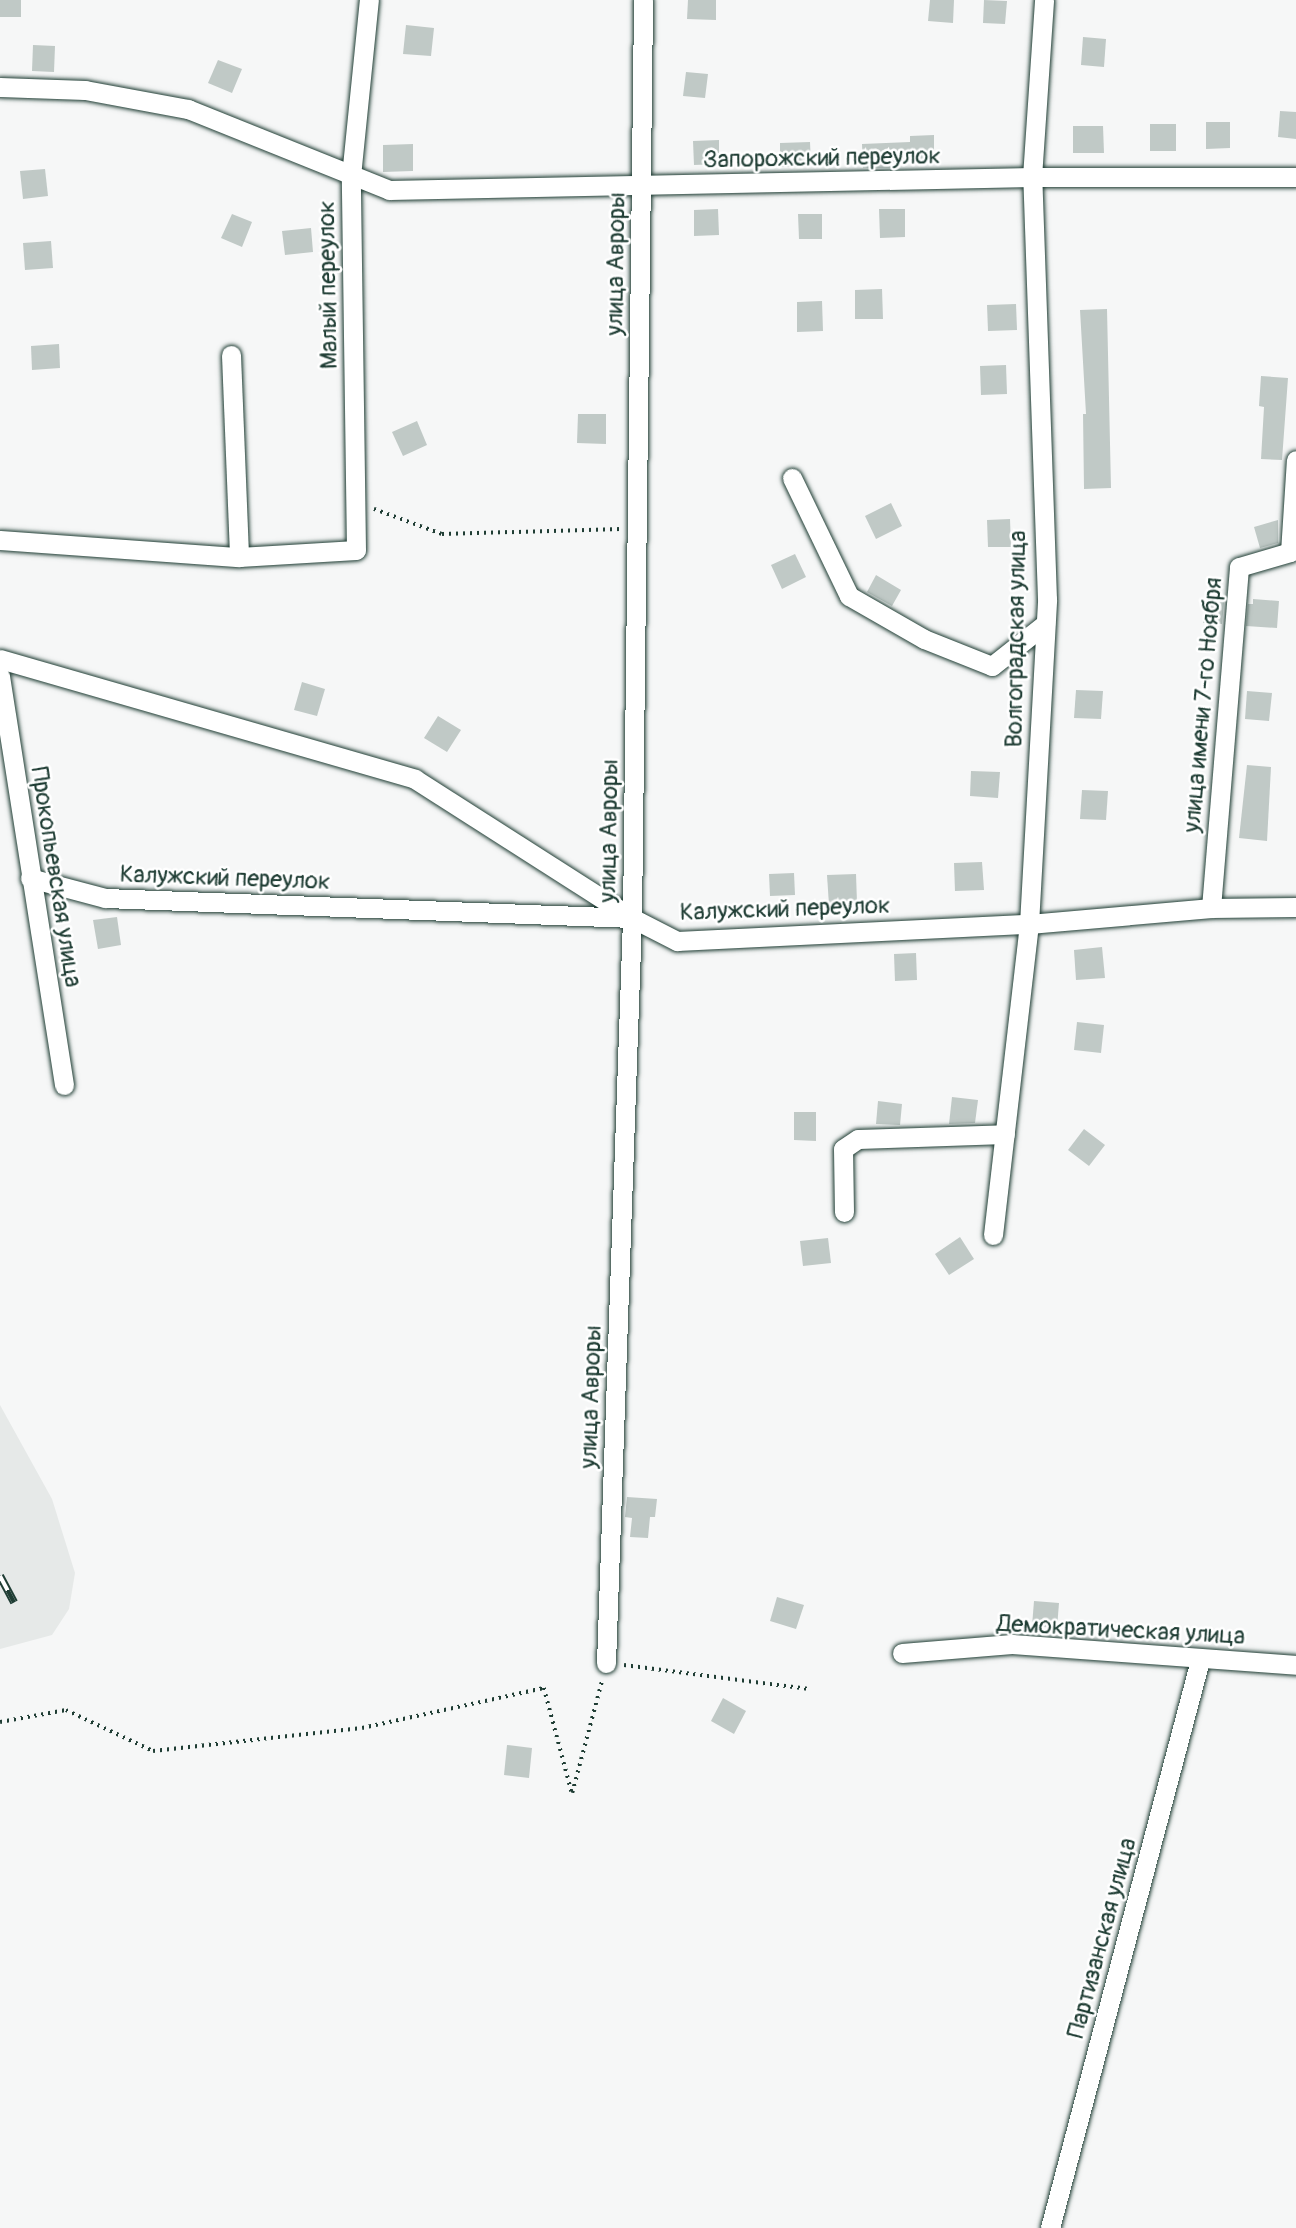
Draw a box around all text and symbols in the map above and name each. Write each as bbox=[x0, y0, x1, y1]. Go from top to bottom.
street label: Запорожский переулок bbox=[703, 142, 941, 174]
street label: улица Авроры bbox=[600, 192, 632, 336]
street label: Малый переулок bbox=[312, 200, 344, 370]
street label: Волгоградская улица bbox=[1000, 530, 1032, 748]
street label: улица имени 7-го Ноября bbox=[1177, 576, 1229, 834]
street label: улица Авроры bbox=[593, 759, 625, 903]
street label: Прокопьевская улица bbox=[24, 765, 88, 989]
street label: Калужский переулок bbox=[119, 860, 331, 896]
street label: Калужский переулок bbox=[679, 891, 891, 927]
street label: улица Авроры bbox=[574, 1325, 608, 1469]
street label: Демократическая улица bbox=[996, 1609, 1246, 1651]
street label: Партизанская улица bbox=[1061, 1835, 1143, 2041]

